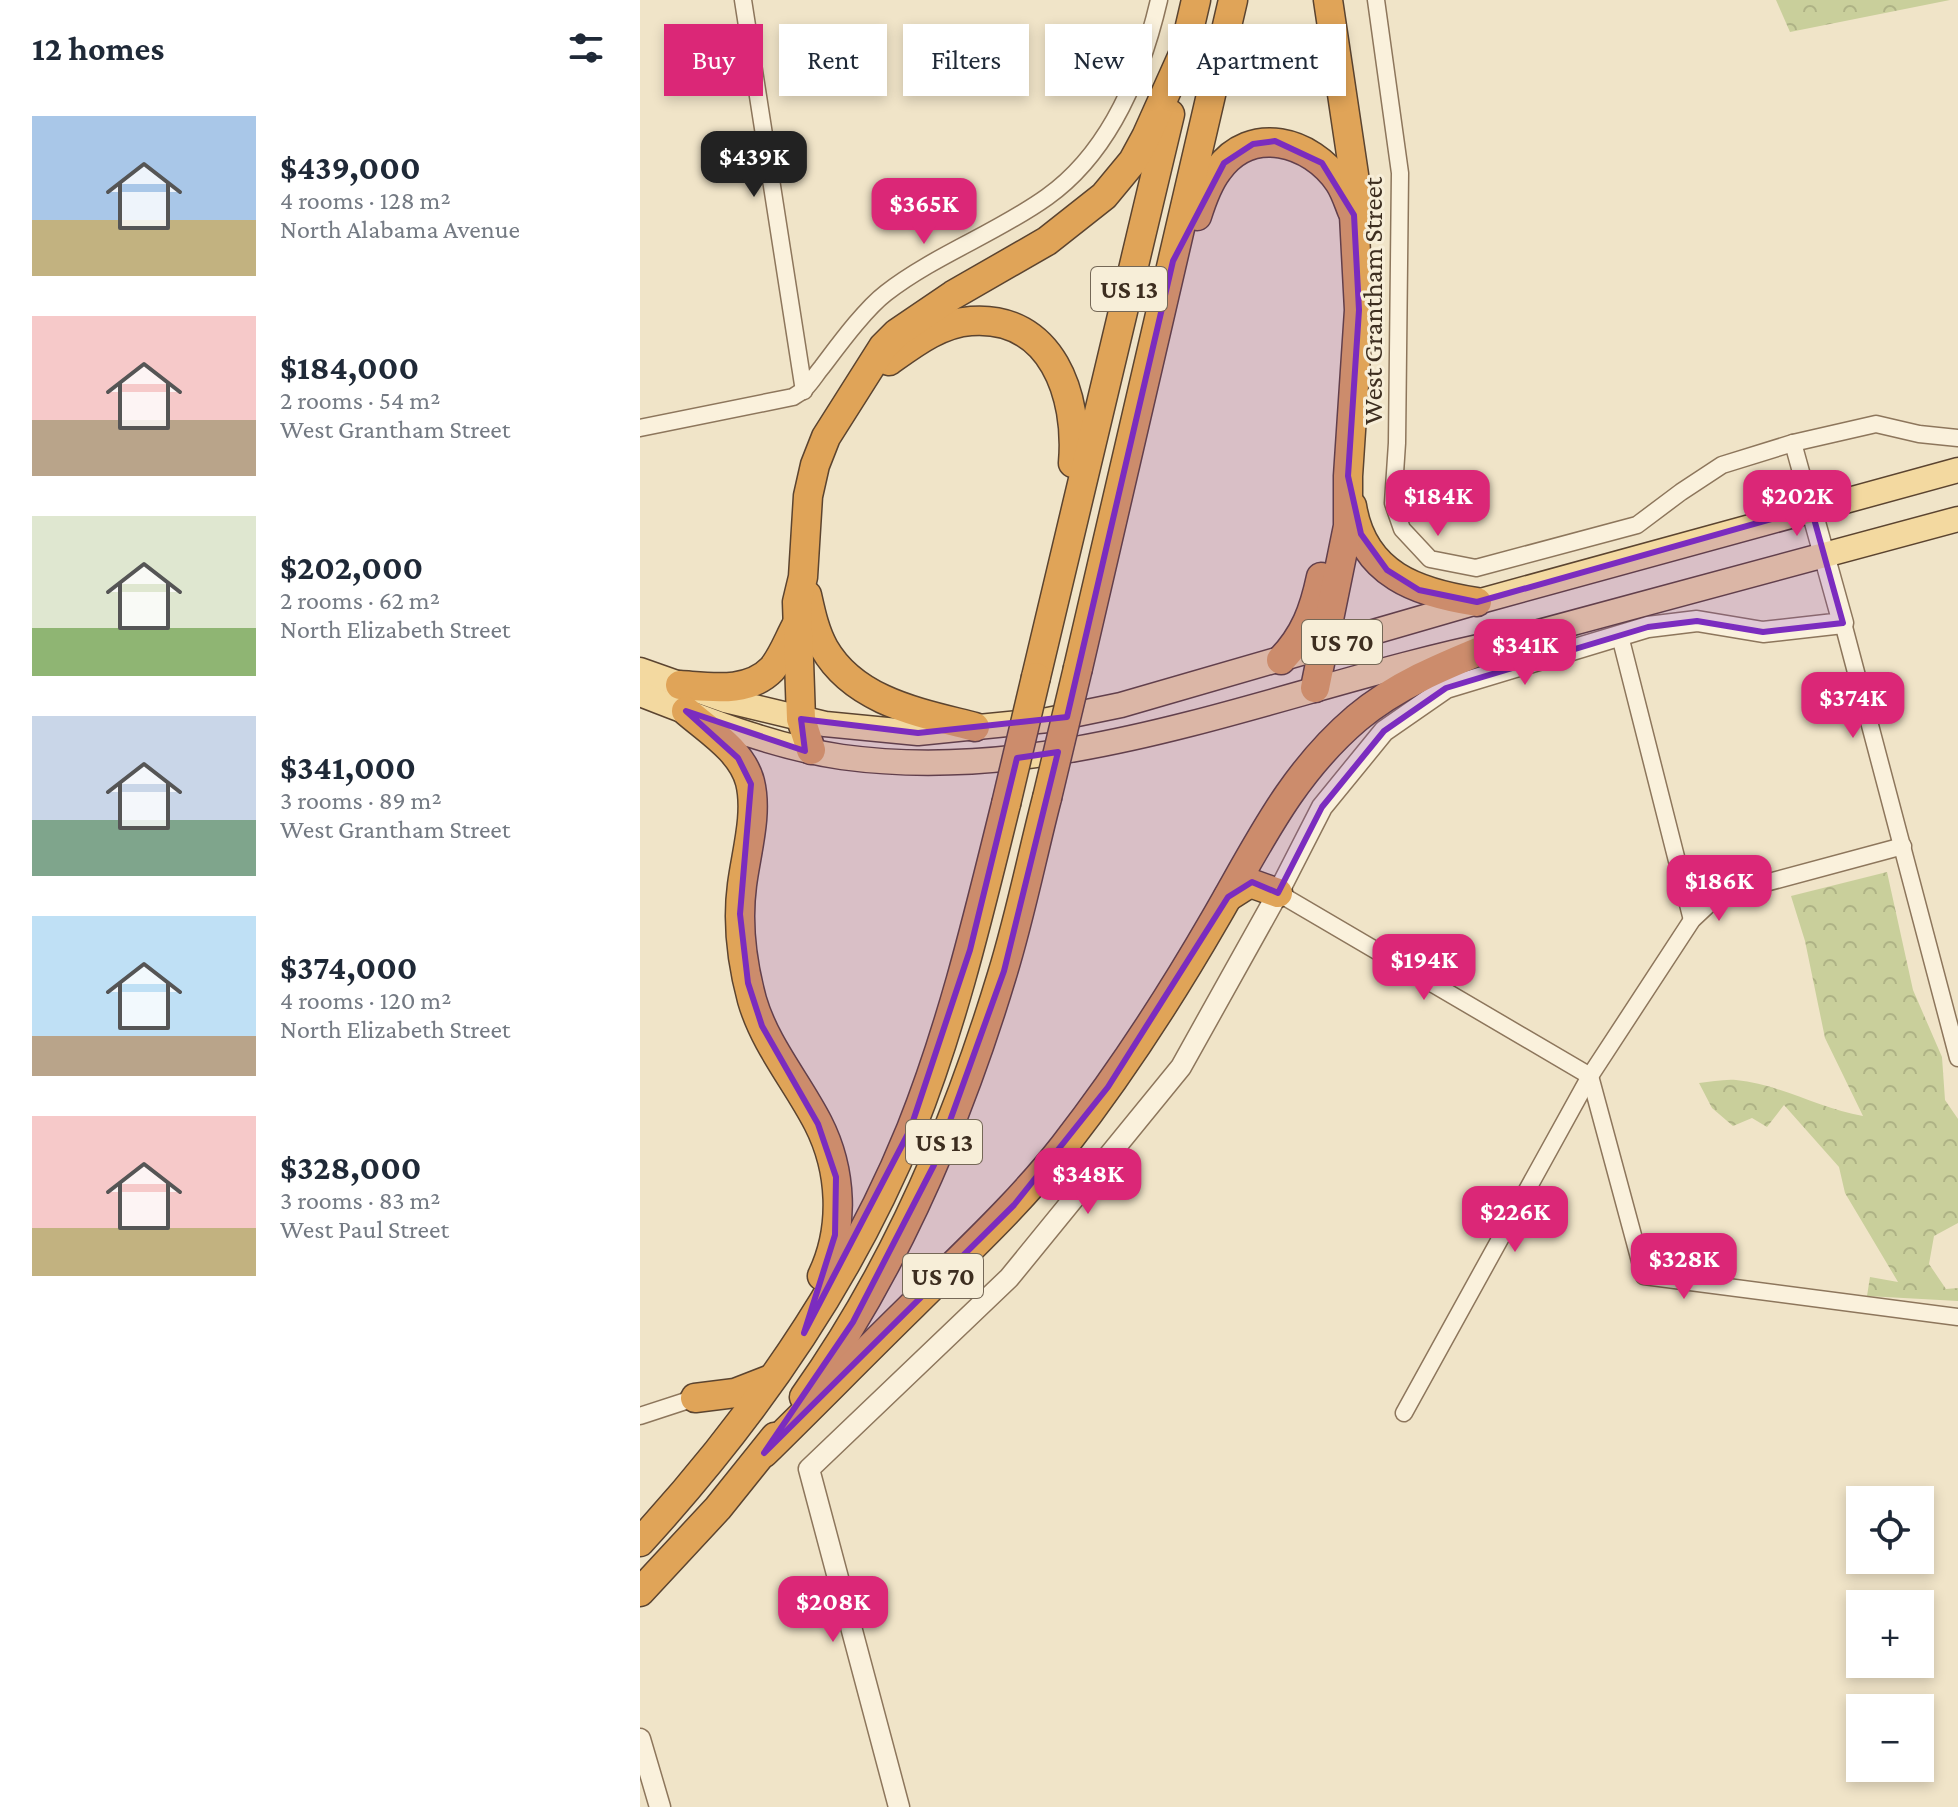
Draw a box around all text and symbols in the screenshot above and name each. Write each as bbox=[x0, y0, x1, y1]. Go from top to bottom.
chip: Buy bbox=[664, 24, 763, 96]
chip: Rent bbox=[779, 24, 887, 96]
chip: Filters bbox=[903, 24, 1029, 96]
chip: New bbox=[1045, 24, 1152, 96]
chip: Apartment bbox=[1168, 24, 1346, 96]
icon: filters bbox=[564, 26, 608, 70]
text: 12 homes bbox=[32, 30, 164, 67]
pin: $439K bbox=[698, 131, 810, 199]
text: $439K bbox=[719, 142, 789, 171]
icon: home bbox=[96, 148, 192, 244]
text: $439,000 bbox=[280, 149, 421, 186]
street label: West Grantham Street bbox=[1357, 176, 1388, 425]
pin: $365K bbox=[868, 178, 980, 246]
text: 4 rooms · 128 m² bbox=[280, 186, 451, 215]
text: $365K bbox=[890, 189, 958, 218]
text: North Alabama Avenue bbox=[280, 215, 520, 244]
road number: US 13 bbox=[1091, 267, 1167, 311]
icon: home bbox=[96, 348, 192, 444]
text: $184,000 bbox=[280, 349, 419, 386]
text: 2 rooms · 54 m² bbox=[280, 386, 440, 415]
text: West Grantham Street bbox=[280, 415, 510, 444]
pin: $184K bbox=[1382, 470, 1494, 538]
pin: $202K bbox=[1741, 470, 1853, 538]
text: $184K bbox=[1404, 481, 1472, 510]
text: $202K bbox=[1761, 481, 1833, 510]
icon: home bbox=[96, 548, 192, 644]
text: $202,000 bbox=[280, 549, 423, 586]
text: 2 rooms · 62 m² bbox=[280, 586, 440, 615]
text: North Elizabeth Street bbox=[280, 615, 510, 644]
pin: $341K bbox=[1469, 619, 1581, 687]
road number: US 70 bbox=[1302, 620, 1382, 664]
text: $341K bbox=[1492, 630, 1558, 659]
pin: $374K bbox=[1797, 672, 1909, 740]
text: $374K bbox=[1819, 683, 1887, 712]
icon: home bbox=[96, 748, 192, 844]
text: $341,000 bbox=[280, 749, 416, 786]
text: 3 rooms · 89 m² bbox=[280, 786, 442, 815]
text: West Grantham Street bbox=[280, 815, 510, 844]
pin: $186K bbox=[1663, 855, 1775, 923]
text: $186K bbox=[1685, 866, 1753, 895]
pin: $194K bbox=[1368, 934, 1480, 1002]
text: $194K bbox=[1390, 945, 1458, 974]
icon: home bbox=[96, 948, 192, 1044]
text: $374,000 bbox=[280, 949, 418, 986]
text: 4 rooms · 120 m² bbox=[280, 986, 451, 1015]
text: North Elizabeth Street bbox=[280, 1015, 510, 1044]
road number: US 13 bbox=[906, 1120, 982, 1164]
icon: home bbox=[96, 1148, 192, 1244]
pin: $348K bbox=[1032, 1148, 1144, 1216]
text: $328,000 bbox=[280, 1149, 421, 1186]
text: $348K bbox=[1052, 1159, 1124, 1188]
text: 3 rooms · 83 m² bbox=[280, 1186, 441, 1215]
pin: $226K bbox=[1459, 1186, 1571, 1254]
text: $226K bbox=[1480, 1197, 1550, 1226]
text: West Paul Street bbox=[280, 1215, 449, 1244]
pin: $328K bbox=[1628, 1233, 1740, 1301]
text: $328K bbox=[1649, 1244, 1719, 1273]
road number: US 70 bbox=[903, 1254, 983, 1298]
map controls bbox=[1846, 1486, 1934, 1782]
button: locate bbox=[1846, 1486, 1934, 1574]
pin: $208K bbox=[777, 1576, 889, 1644]
text: $208K bbox=[796, 1587, 870, 1616]
button: + bbox=[1846, 1590, 1934, 1678]
button: − bbox=[1846, 1694, 1934, 1782]

